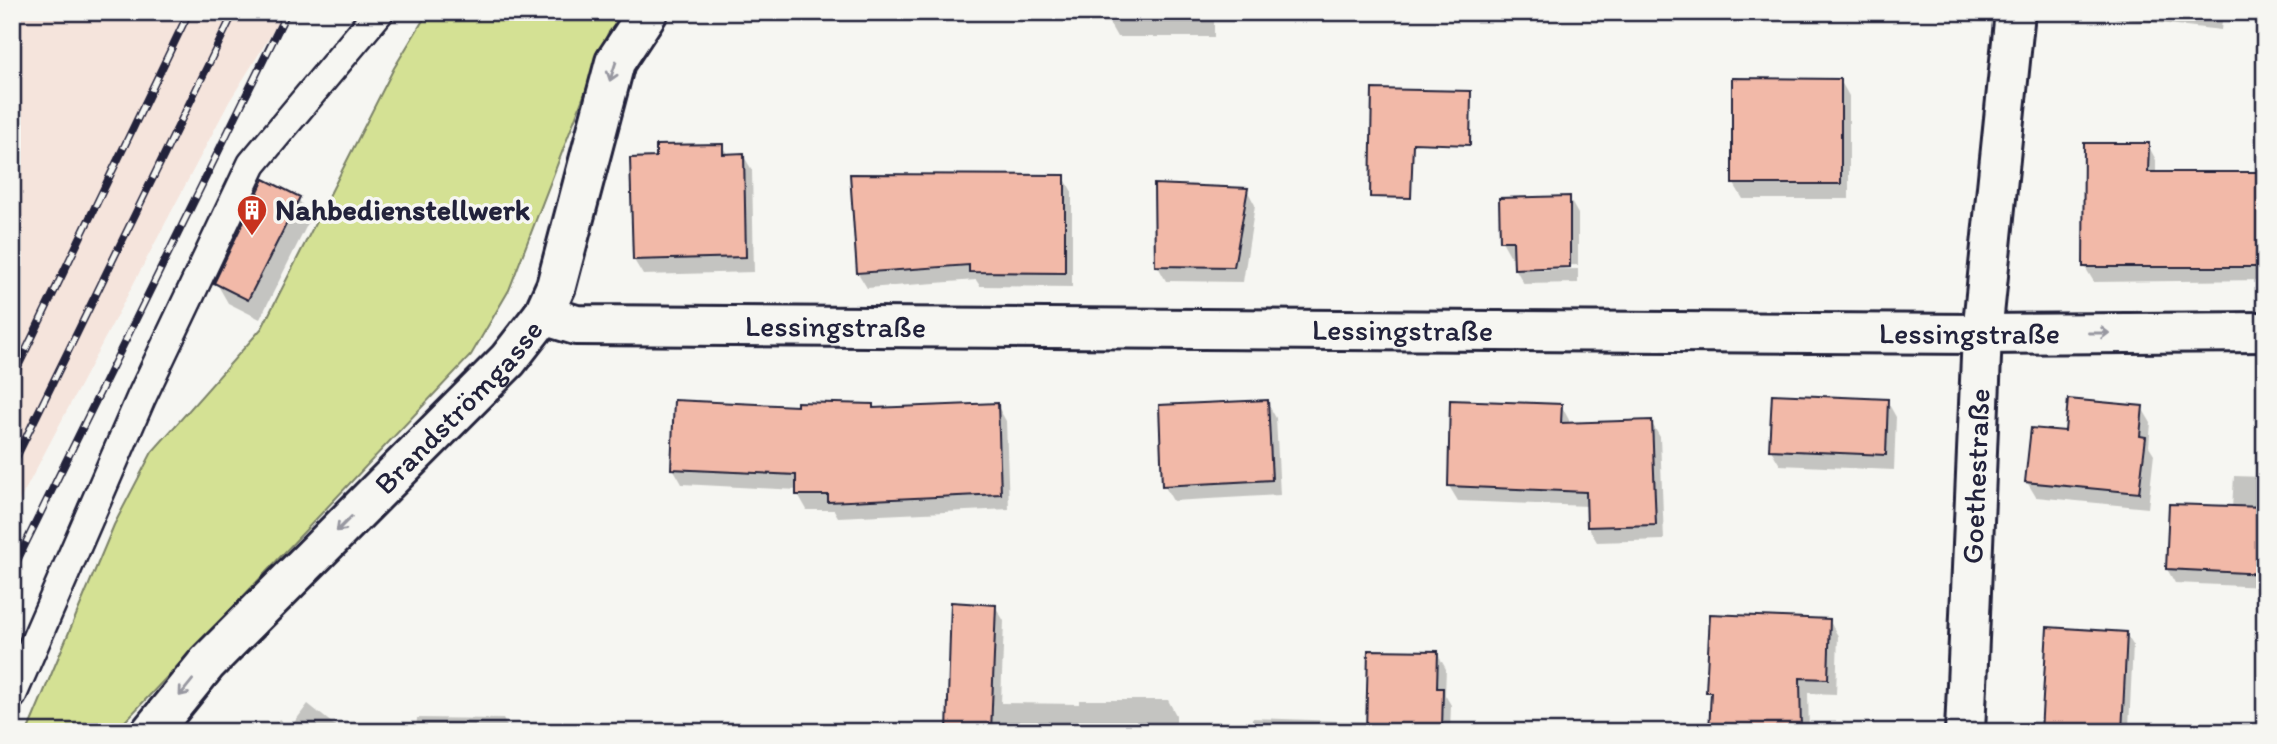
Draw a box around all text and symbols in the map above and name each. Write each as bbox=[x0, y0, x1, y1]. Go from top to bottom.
one-way arrow bbox=[606, 59, 619, 81]
place label: Nahbedienstellwerk bbox=[275, 191, 530, 228]
building icon: Nahbedienstellwerk bbox=[235, 193, 269, 237]
street label: Lessingstraße bbox=[745, 307, 926, 345]
street label: Lessingstraße bbox=[1312, 311, 1493, 349]
street label: Brandströmgasse bbox=[366, 312, 551, 502]
street label: Lessingstraße bbox=[1879, 314, 2060, 352]
one-way arrow bbox=[2088, 326, 2111, 340]
street label: Goethestraße bbox=[1953, 388, 1998, 565]
one-way arrow bbox=[336, 516, 353, 533]
one-way arrow bbox=[178, 678, 194, 696]

